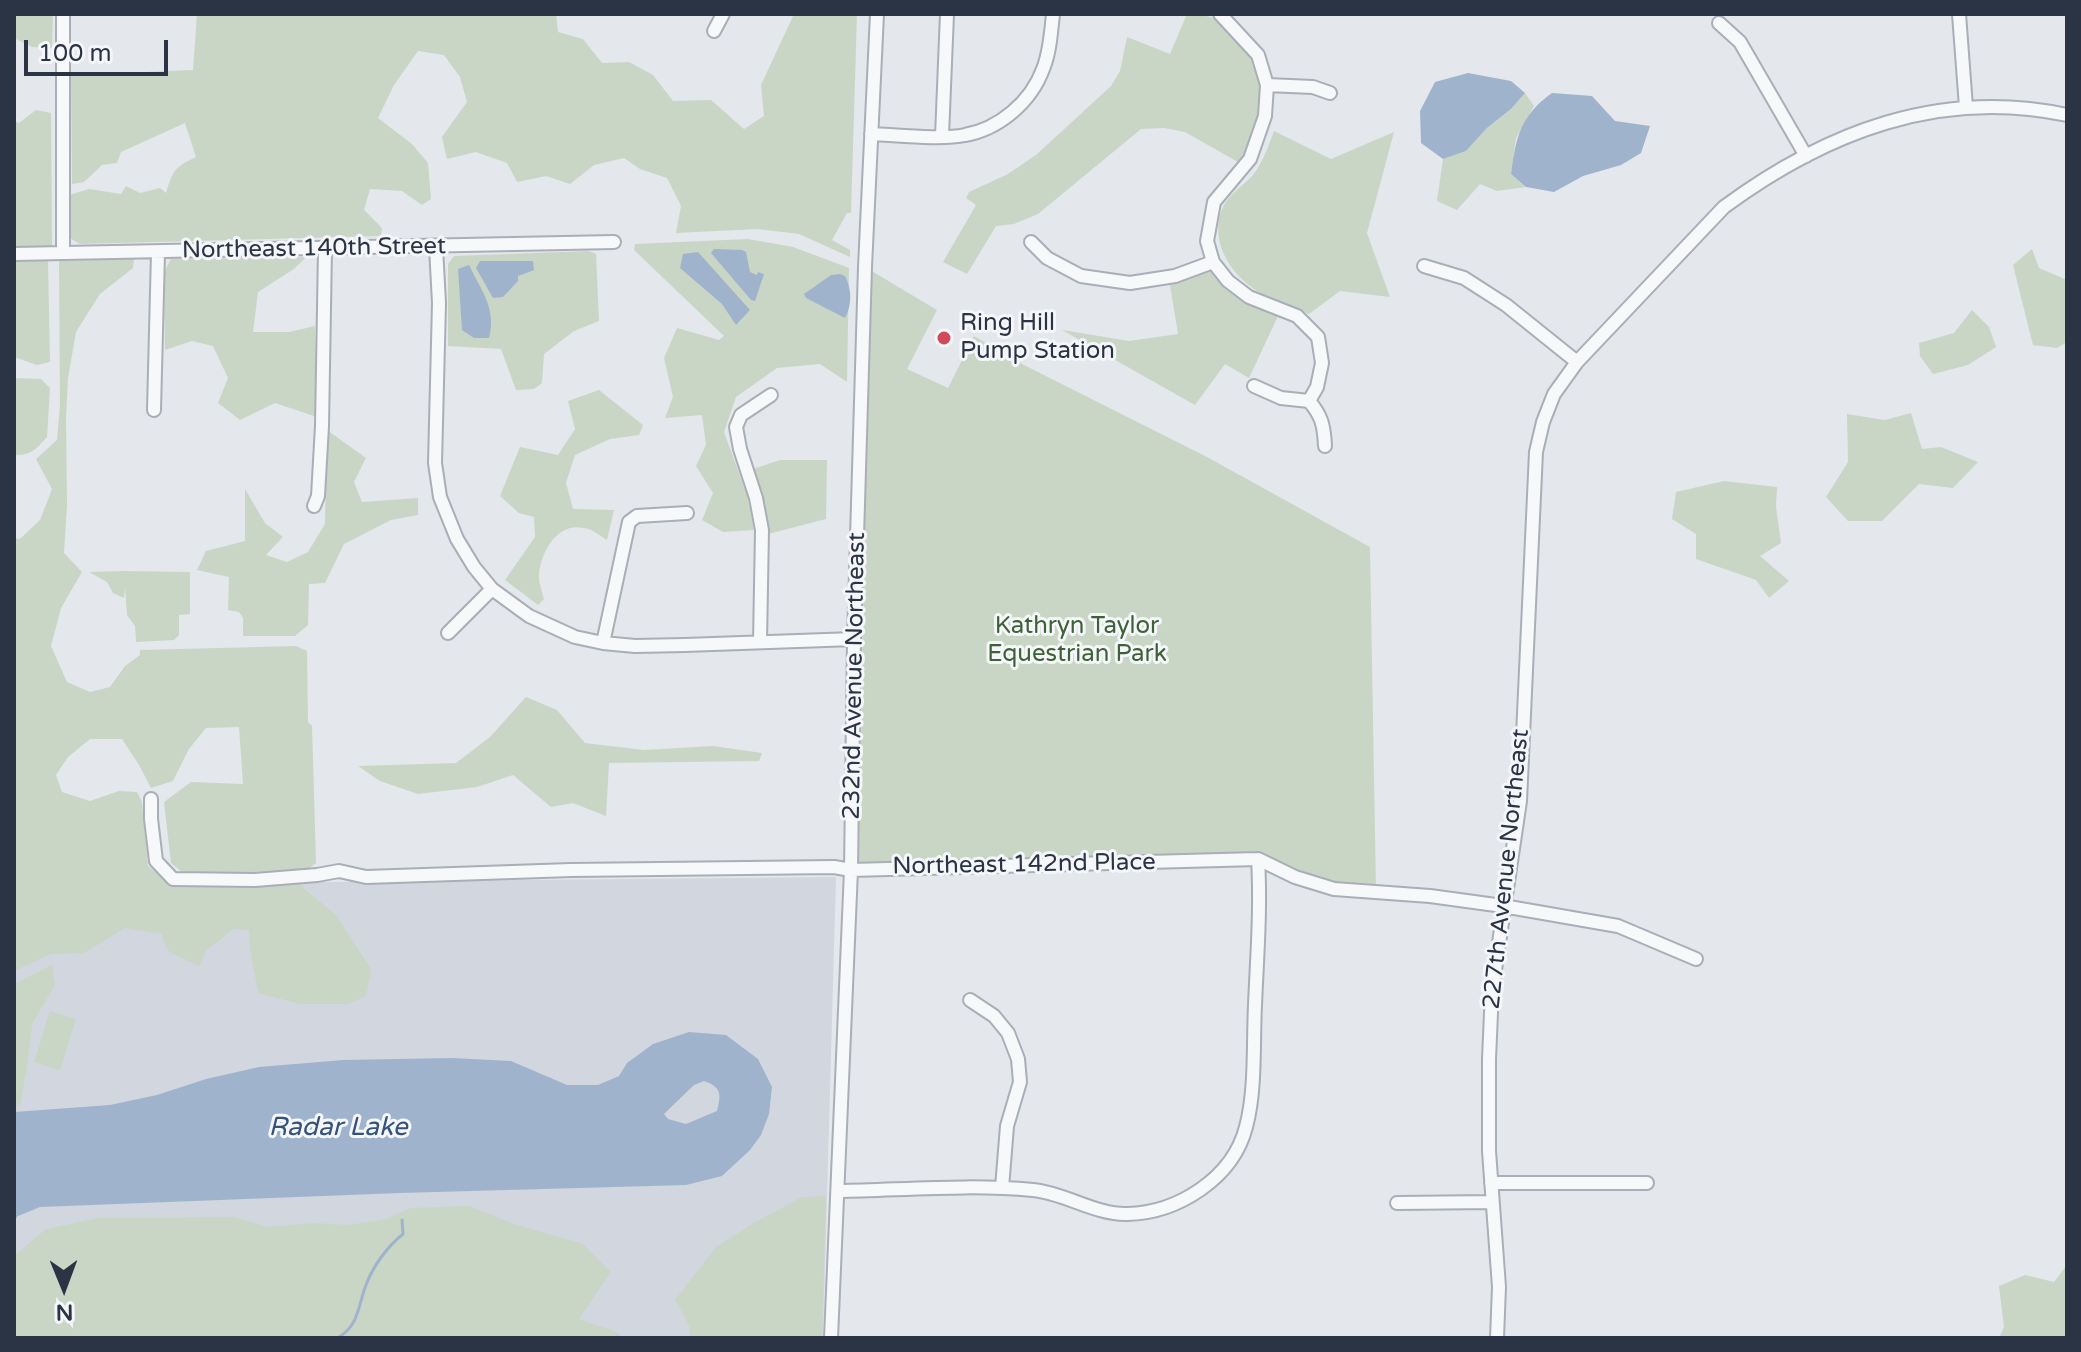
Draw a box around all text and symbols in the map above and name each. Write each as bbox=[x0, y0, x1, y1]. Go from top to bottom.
scale bar bbox=[28, 24, 172, 74]
text: 100 m bbox=[38, 39, 112, 68]
street label: Northeast 140th Street bbox=[182, 232, 446, 266]
place label: Ring Hill Pump Station bbox=[960, 310, 1115, 366]
marker: Ring Hill Pump Station bbox=[935, 329, 953, 347]
street label: 232nd Avenue Northeast bbox=[838, 532, 872, 820]
park label: Kathryn Taylor Equestrian Park bbox=[987, 613, 1167, 669]
street label: 227th Avenue Northeast bbox=[1478, 727, 1536, 1011]
street label: Northeast 142nd Place bbox=[892, 848, 1156, 882]
water label: Radar Lake bbox=[268, 1112, 408, 1144]
north arrow bbox=[24, 1248, 104, 1328]
text: N bbox=[55, 1299, 73, 1325]

